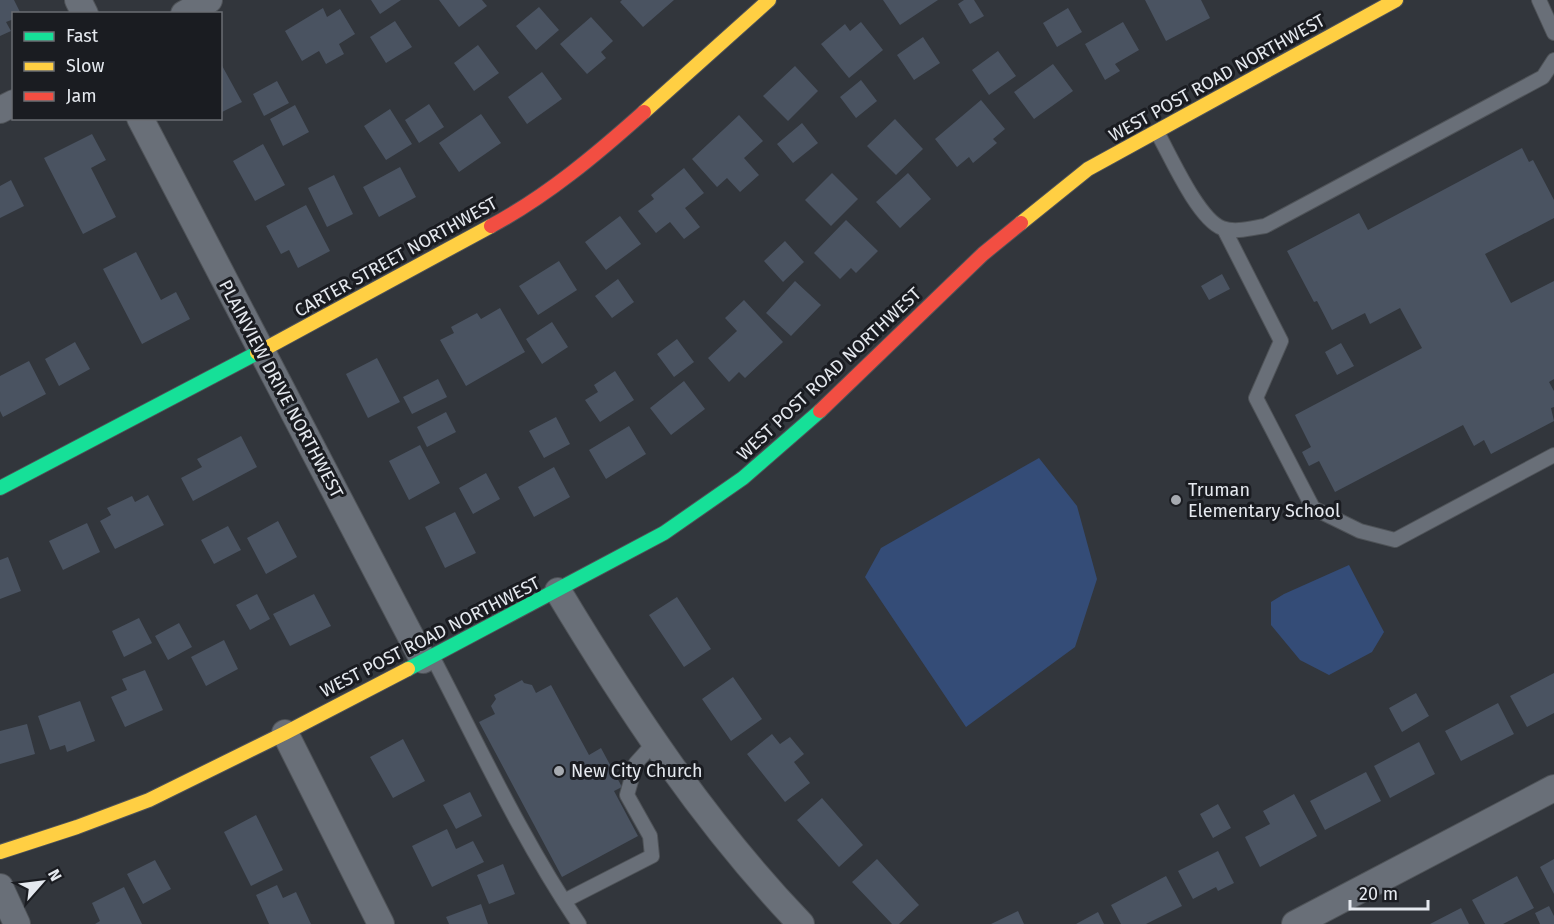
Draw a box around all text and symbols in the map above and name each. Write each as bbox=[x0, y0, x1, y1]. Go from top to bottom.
street label: WEST POST ROAD NORTHWEST bbox=[1105, 9, 1330, 147]
legend bbox=[12, 12, 222, 120]
text: Fast bbox=[66, 25, 99, 47]
text: Slow bbox=[66, 55, 105, 77]
text: Jam bbox=[66, 85, 97, 107]
street label: CARTER STREET NORTHWEST bbox=[291, 192, 502, 322]
street label: PLAINVIEW DRIVE NORTHWEST bbox=[214, 276, 348, 502]
street label: WEST POST ROAD NORTHWEST bbox=[732, 282, 926, 465]
place label: Truman Elementary School bbox=[1188, 479, 1340, 522]
marker: Truman Elementary School bbox=[1169, 493, 1183, 507]
street label: WEST POST ROAD NORTHWEST bbox=[316, 572, 544, 702]
place label: New City Church bbox=[571, 760, 702, 782]
marker: New City Church bbox=[552, 764, 566, 778]
north arrow bbox=[12, 852, 72, 912]
text: N bbox=[44, 866, 66, 884]
scale bar bbox=[1350, 873, 1428, 911]
text: 20 m bbox=[1359, 883, 1398, 905]

